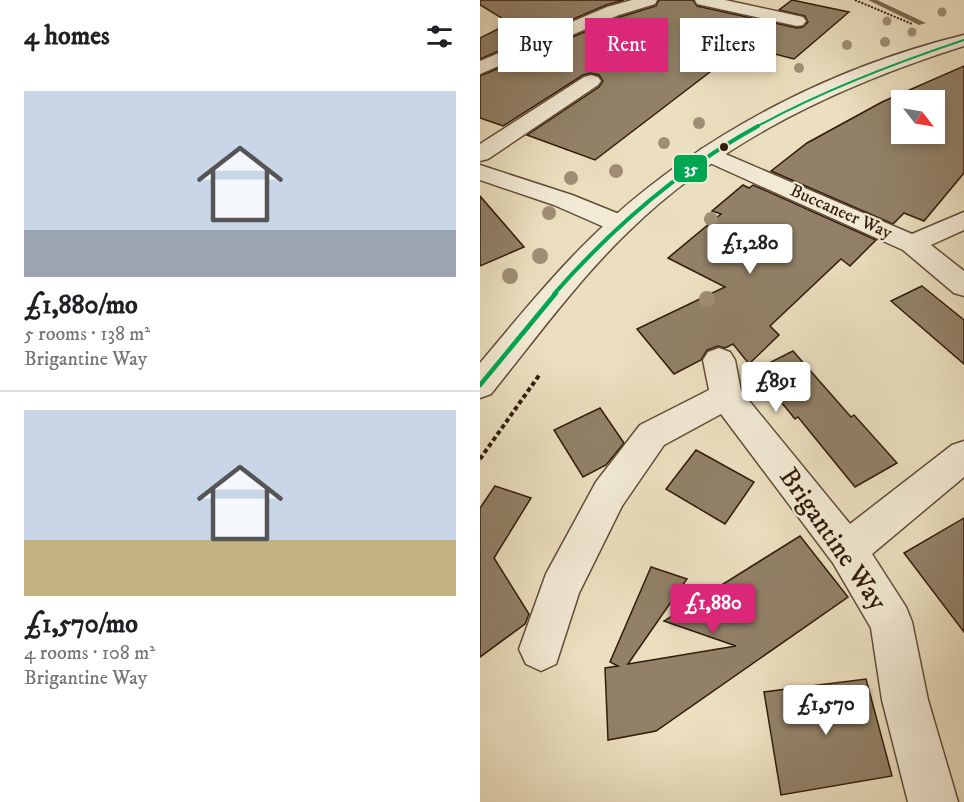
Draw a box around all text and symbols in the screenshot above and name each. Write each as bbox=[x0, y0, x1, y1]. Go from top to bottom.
chip: Buy bbox=[498, 18, 573, 72]
chip: Rent bbox=[585, 18, 668, 72]
chip: Filters bbox=[680, 18, 776, 72]
text: 4 homes bbox=[24, 20, 110, 53]
icon: filters bbox=[423, 20, 456, 53]
north arrow bbox=[891, 90, 945, 144]
map controls bbox=[891, 90, 945, 144]
icon: home bbox=[186, 130, 294, 238]
unlabelled marker bbox=[718, 141, 730, 153]
line badge: 35 bbox=[673, 154, 708, 183]
text: 35 bbox=[684, 159, 698, 179]
street label: Buccaneer Way bbox=[786, 180, 896, 245]
pin: £1,280 bbox=[701, 224, 799, 275]
text: £1,280 bbox=[721, 231, 779, 256]
text: £1,880/mo bbox=[24, 289, 138, 322]
text: 5 rooms · 138 m² bbox=[24, 322, 150, 347]
text: Brigantine Way bbox=[24, 347, 147, 372]
pin: £891 bbox=[740, 362, 812, 413]
text: £891 bbox=[755, 369, 797, 394]
icon: home bbox=[186, 449, 294, 557]
street label: Brigantine Way bbox=[771, 461, 895, 617]
pin: £1,880 bbox=[664, 584, 762, 635]
text: £1,880 bbox=[684, 591, 742, 616]
text: £1,570/mo bbox=[24, 608, 138, 641]
text: 4 rooms · 108 m² bbox=[24, 641, 155, 666]
text: Brigantine Way bbox=[24, 666, 147, 691]
pin: £1,570 bbox=[777, 685, 875, 736]
text: £1,570 bbox=[797, 692, 855, 717]

